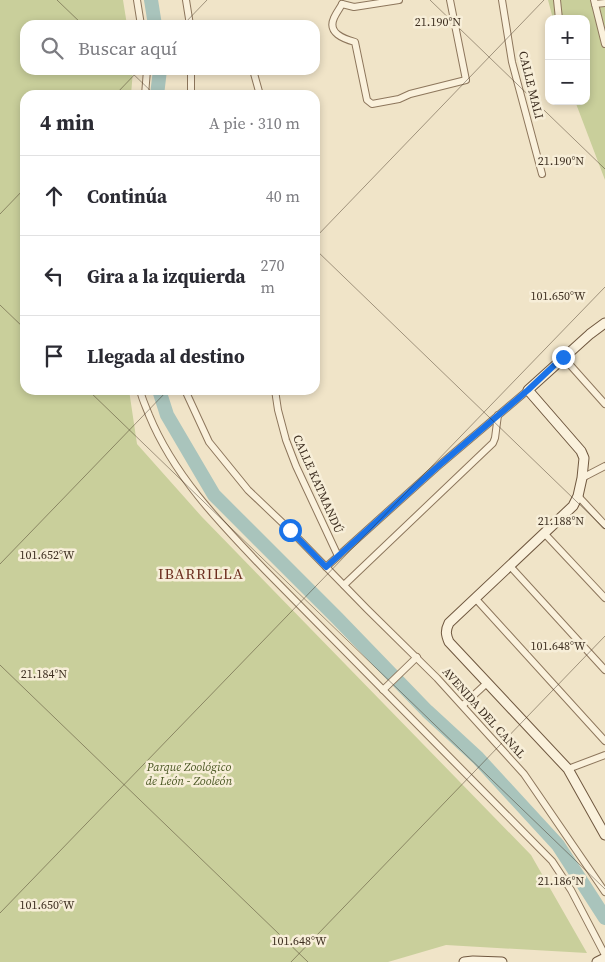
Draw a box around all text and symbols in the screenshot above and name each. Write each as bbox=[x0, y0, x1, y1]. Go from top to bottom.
text: 21.190°N bbox=[415, 14, 461, 30]
map controls bbox=[545, 15, 590, 105]
button: + bbox=[545, 15, 590, 60]
search box bbox=[20, 20, 320, 75]
icon: search bbox=[38, 34, 66, 62]
text: Buscar aquí bbox=[78, 35, 177, 61]
street label: CALLE MALI bbox=[515, 49, 547, 121]
button: − bbox=[545, 60, 590, 105]
text: 4 min bbox=[40, 108, 95, 137]
text: A pie · 310 m bbox=[209, 112, 300, 134]
text: 21.190°N bbox=[538, 153, 584, 169]
icon: ahead bbox=[40, 182, 68, 210]
text: Continúa bbox=[87, 183, 167, 209]
text: 40 m bbox=[266, 185, 300, 207]
text: 270 m bbox=[261, 254, 285, 298]
icon: left bbox=[40, 262, 68, 290]
text: Gira a la izquierda bbox=[87, 263, 246, 289]
text: 101.650°W bbox=[530, 288, 586, 304]
icon: arrive bbox=[40, 342, 68, 370]
text: Llegada al destino bbox=[87, 343, 245, 369]
route end bbox=[552, 346, 575, 369]
street label: CALLE KATMANDÚ bbox=[289, 432, 347, 536]
text: 21.188°N bbox=[538, 513, 584, 529]
route start bbox=[279, 519, 302, 542]
text: 101.652°W bbox=[19, 547, 75, 563]
district label: IBARRILLA bbox=[158, 563, 244, 584]
text: 101.648°W bbox=[530, 638, 586, 654]
street label: AVENIDA DEL CANAL bbox=[439, 664, 529, 762]
text: 21.184°N bbox=[21, 666, 67, 682]
park label: Parque Zoológico de León - Zooleón bbox=[146, 759, 232, 789]
text: 21.186°N bbox=[538, 873, 584, 889]
text: 101.650°W bbox=[19, 897, 75, 913]
text: 101.648°W bbox=[271, 933, 327, 949]

